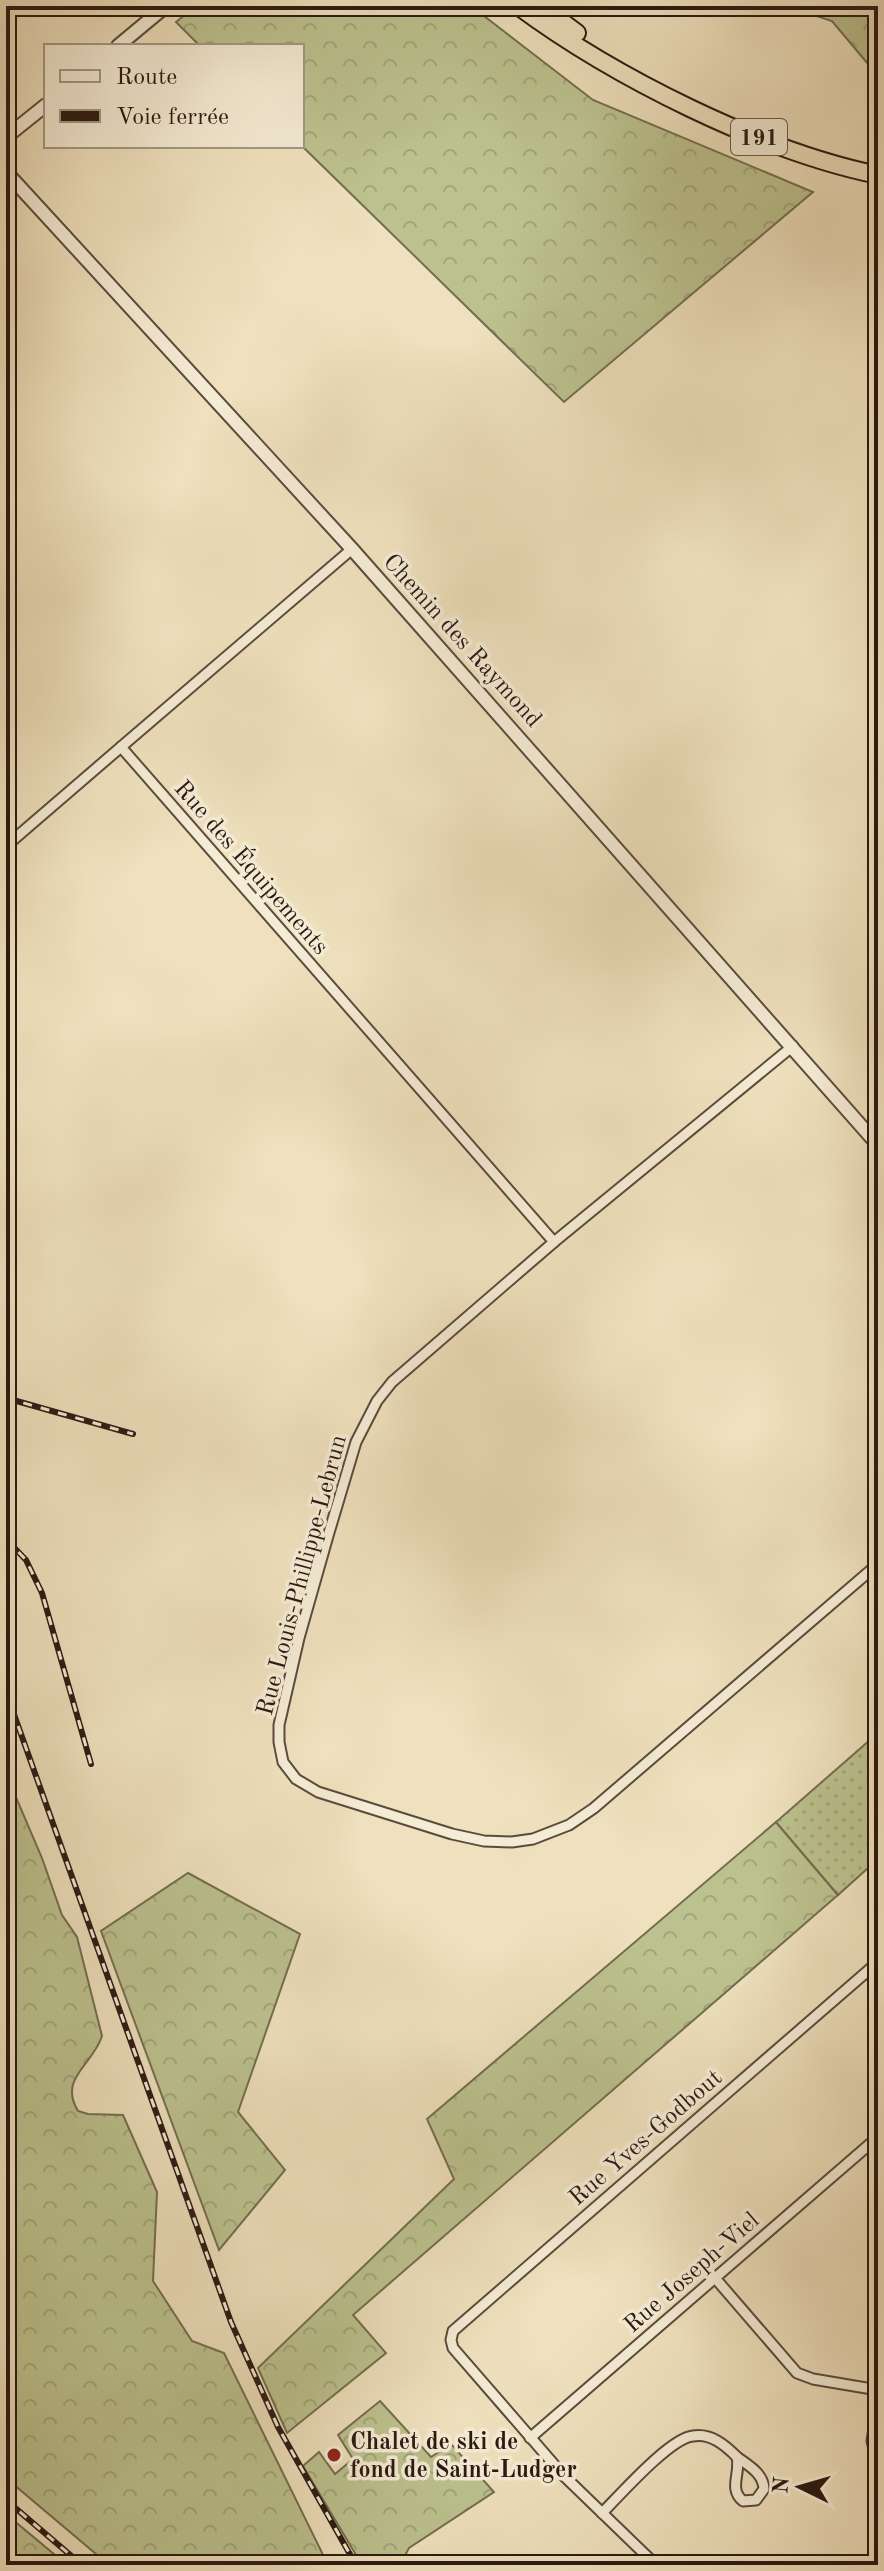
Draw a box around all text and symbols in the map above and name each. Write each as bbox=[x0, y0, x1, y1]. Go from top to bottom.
legend bbox=[44, 44, 304, 148]
text: Route bbox=[116, 66, 177, 90]
text: Voie ferrée bbox=[116, 106, 229, 130]
road number: 191 bbox=[731, 119, 787, 155]
street label: Chemin des Raymond bbox=[378, 550, 545, 733]
street label: Rue des Équipements bbox=[169, 774, 335, 960]
street label: Rue Louis-Phillippe-Lebrun bbox=[254, 1433, 352, 1718]
street label: Rue Yves-Godbout bbox=[565, 2066, 727, 2211]
street label: Rue Joseph-Viel bbox=[620, 2209, 764, 2338]
place label: Chalet de ski de fond de Saint-Ludger bbox=[350, 2431, 577, 2483]
marker: Chalet de ski de fond de Saint-Ludger bbox=[325, 2446, 343, 2464]
north arrow bbox=[760, 2447, 840, 2527]
text: N bbox=[770, 2476, 794, 2495]

